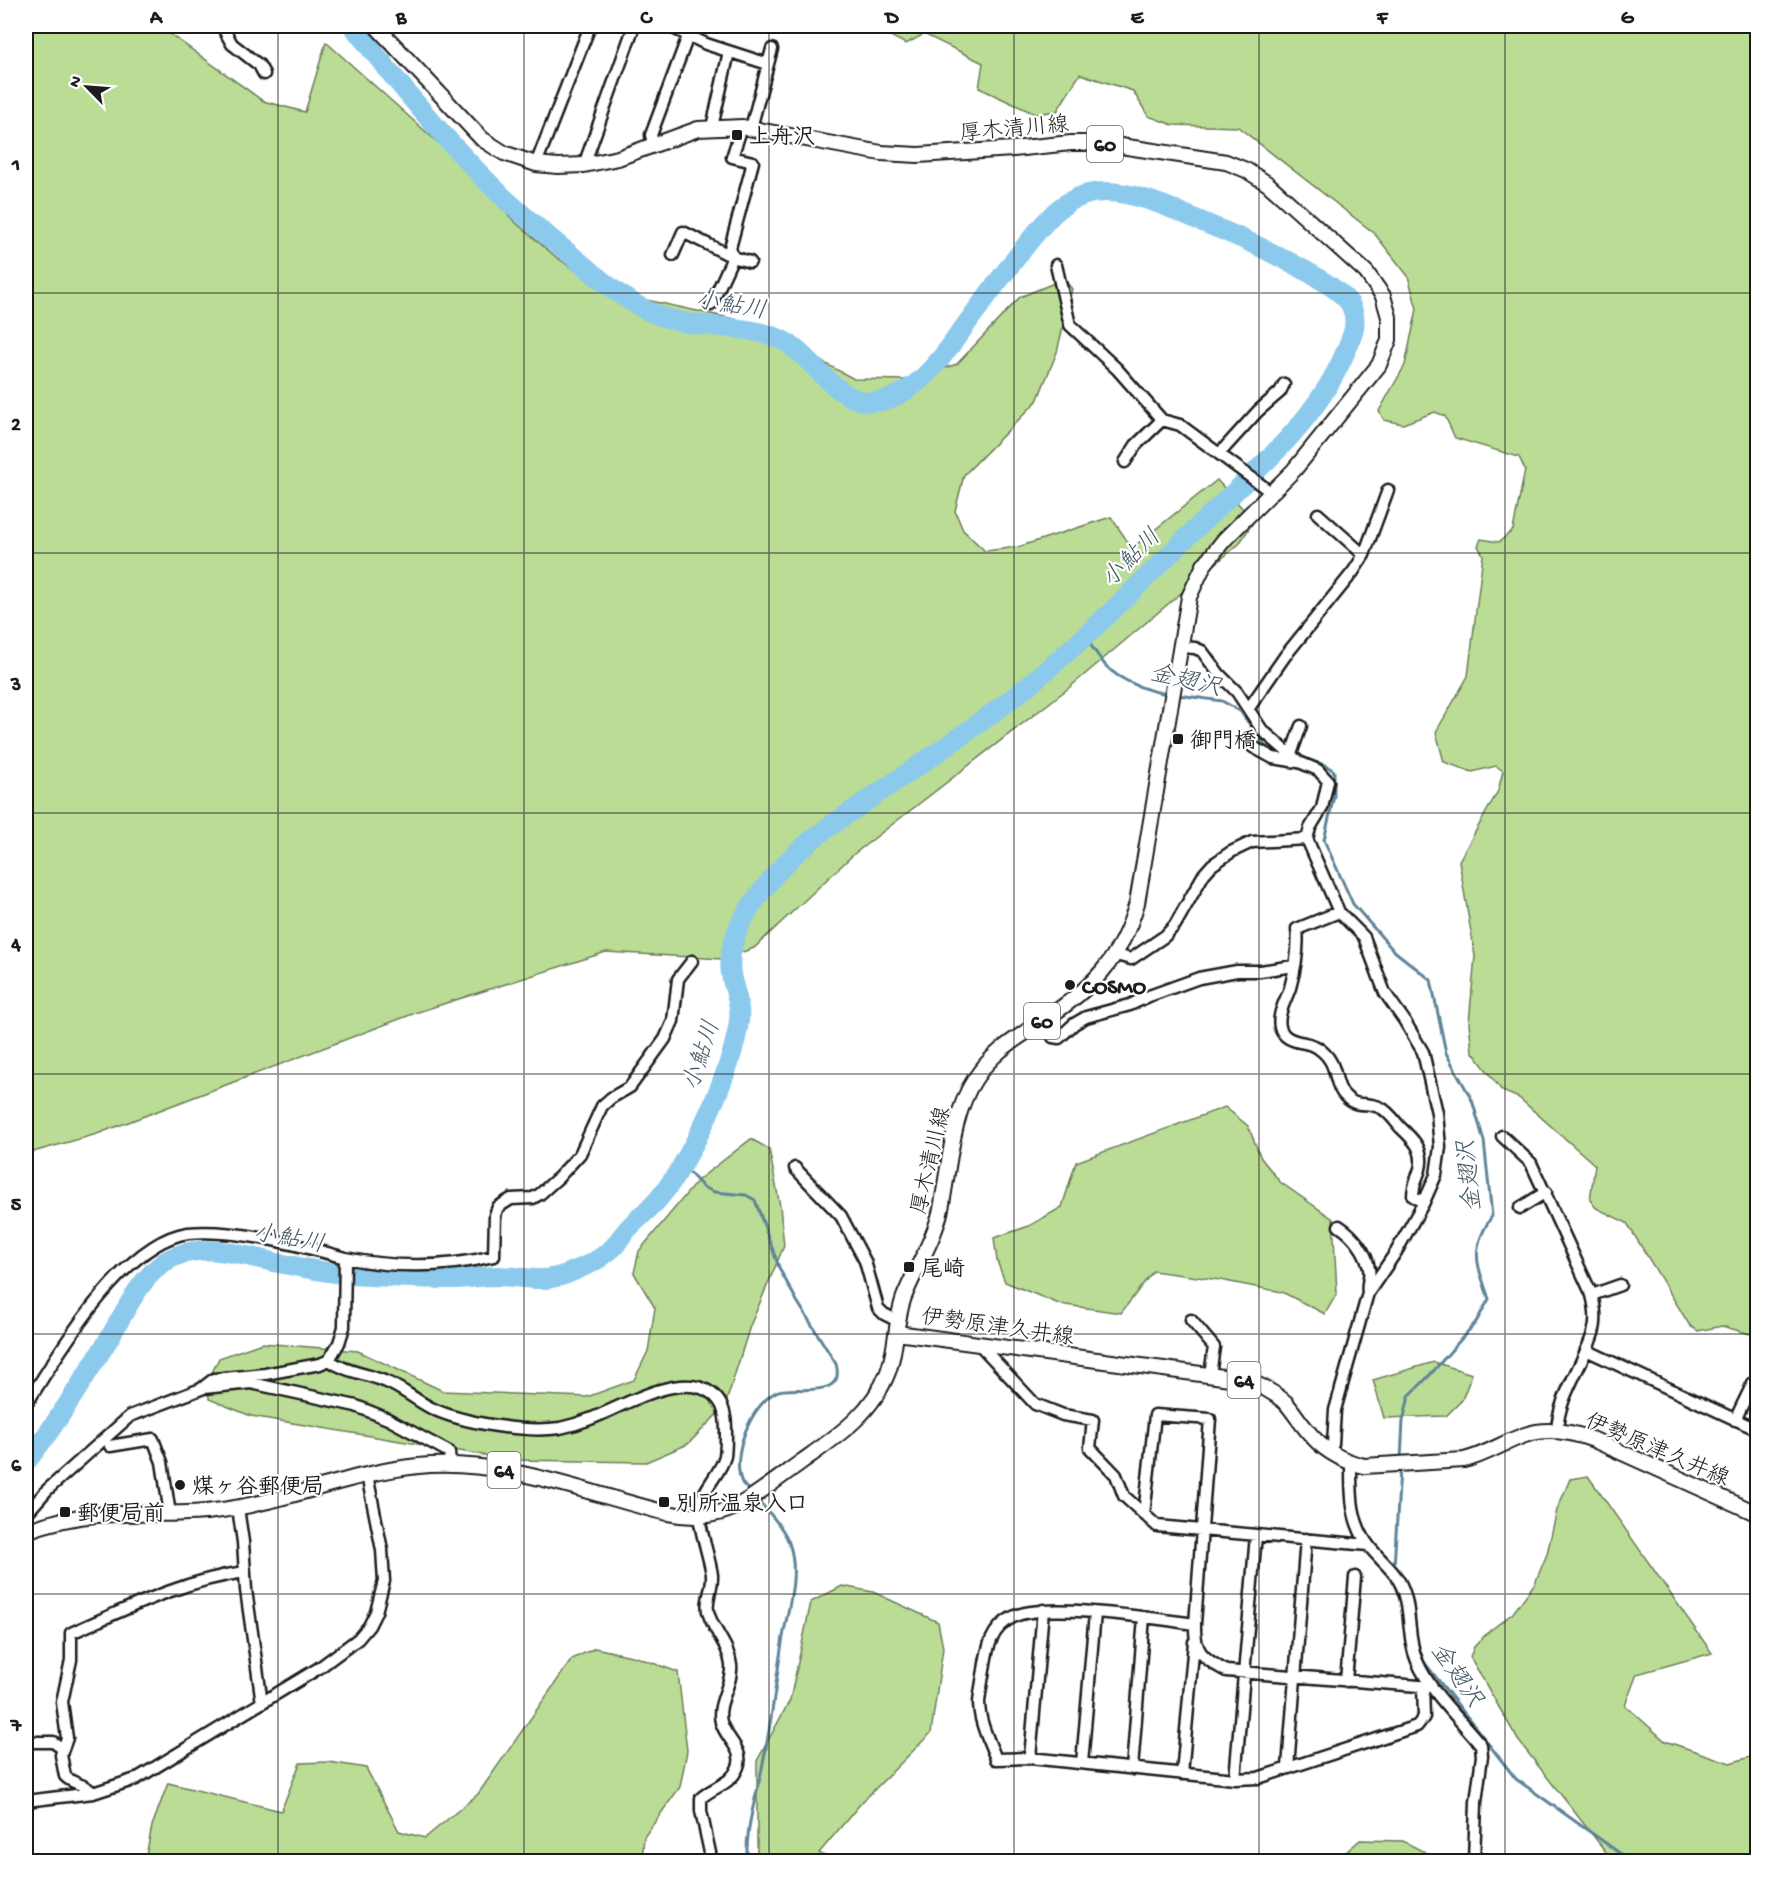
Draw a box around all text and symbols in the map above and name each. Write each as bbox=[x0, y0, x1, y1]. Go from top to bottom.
text: A bbox=[149, 8, 164, 31]
text: B bbox=[395, 8, 407, 31]
text: C bbox=[640, 8, 654, 31]
text: D bbox=[883, 8, 899, 31]
text: E bbox=[1131, 8, 1145, 31]
text: F bbox=[1376, 8, 1389, 31]
text: G bbox=[1621, 8, 1635, 31]
north arrow bbox=[57, 57, 117, 117]
text: N bbox=[66, 73, 88, 91]
street label: 厚木清川線 bbox=[958, 112, 1070, 149]
place label: 上舟沢 bbox=[749, 125, 815, 152]
road number: 60 bbox=[1087, 126, 1123, 162]
marker: 上舟沢 bbox=[730, 128, 744, 142]
text: 1 bbox=[11, 155, 20, 178]
water label: 小鮎川 bbox=[693, 288, 768, 327]
text: 2 bbox=[11, 415, 21, 438]
water label: 小鮎川 bbox=[1097, 524, 1168, 595]
water label: 金翅沢 bbox=[1147, 659, 1225, 705]
text: 3 bbox=[10, 675, 21, 698]
place label: 御門橋 bbox=[1190, 729, 1256, 756]
marker: 御門橋 bbox=[1171, 732, 1185, 746]
text: 4 bbox=[10, 935, 21, 958]
place label: COSMO bbox=[1081, 976, 1147, 1002]
marker: COSMO bbox=[1063, 978, 1077, 992]
road number: 60 bbox=[1024, 1003, 1060, 1039]
water label: 小鮎川 bbox=[678, 1017, 728, 1095]
street label: 厚木清川線 bbox=[907, 1104, 958, 1217]
water label: 金翅沢 bbox=[1452, 1137, 1490, 1213]
text: 5 bbox=[11, 1195, 22, 1218]
water label: 小鮎川 bbox=[250, 1220, 326, 1261]
place label: 尾崎 bbox=[921, 1257, 965, 1284]
marker: 尾崎 bbox=[902, 1260, 916, 1274]
street label: 伊勢原津久井線 bbox=[919, 1304, 1076, 1353]
road number: 64 bbox=[1228, 1362, 1260, 1398]
street label: 伊勢原津久井線 bbox=[1580, 1409, 1733, 1494]
road number: 64 bbox=[488, 1452, 520, 1488]
text: 6 bbox=[11, 1456, 22, 1479]
place label: 煤ヶ谷郵便局 bbox=[192, 1475, 324, 1502]
marker: 煤ヶ谷郵便局 bbox=[173, 1478, 187, 1492]
place label: 別所温泉入口 bbox=[676, 1491, 808, 1519]
marker: 別所温泉入口 bbox=[657, 1495, 671, 1509]
place label: 郵便局前 bbox=[77, 1501, 165, 1529]
marker: 郵便局前 bbox=[58, 1505, 72, 1519]
water label: 金翅沢 bbox=[1423, 1638, 1489, 1715]
text: 7 bbox=[10, 1716, 23, 1739]

